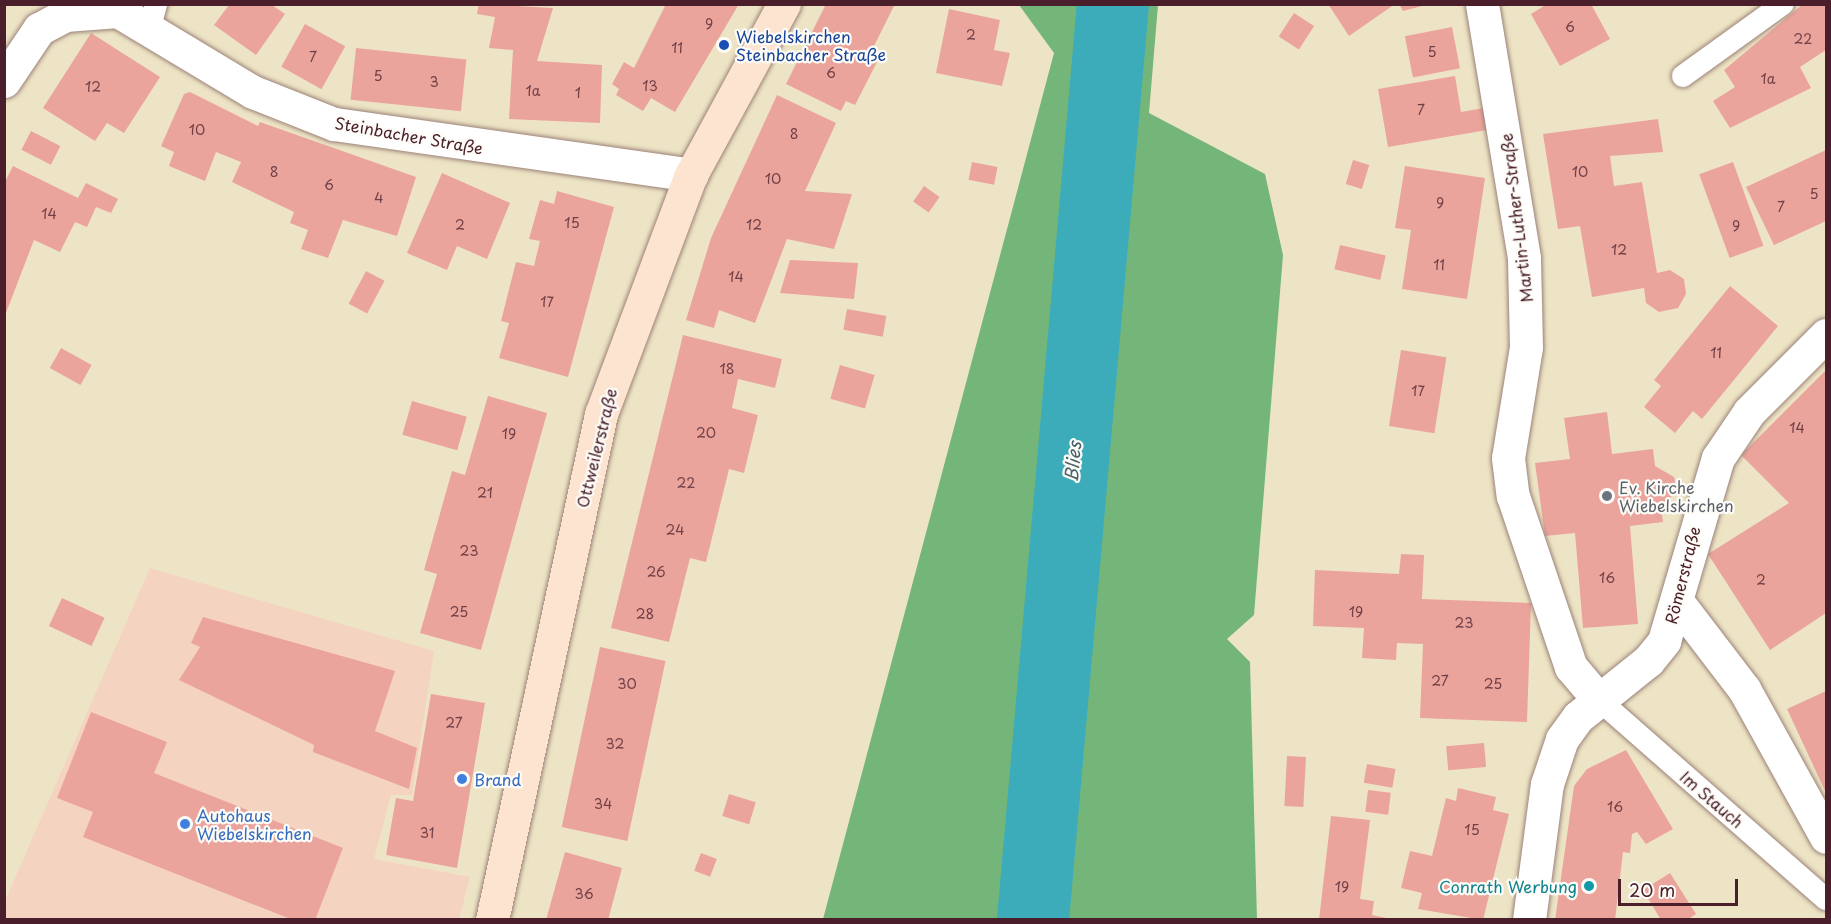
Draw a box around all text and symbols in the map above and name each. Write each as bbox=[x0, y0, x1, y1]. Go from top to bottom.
house number: 9 bbox=[705, 16, 713, 32]
house number: 6 bbox=[1565, 19, 1575, 35]
place label: Wiebelskirchen Steinbacher Straße bbox=[736, 26, 886, 64]
house number: 2 bbox=[966, 27, 976, 43]
house number: 22 bbox=[1794, 31, 1812, 47]
marker: Wiebelskirchen Steinbacher Straße bbox=[717, 38, 731, 52]
house number: 11 bbox=[671, 40, 683, 56]
house number: 5 bbox=[1427, 44, 1437, 60]
house number: 7 bbox=[309, 49, 317, 65]
house number: 6 bbox=[826, 65, 836, 81]
house number: 5 bbox=[373, 68, 383, 84]
house number: 1a bbox=[1761, 71, 1775, 87]
house number: 3 bbox=[429, 74, 439, 90]
house number: 13 bbox=[642, 78, 658, 94]
house number: 12 bbox=[85, 79, 101, 95]
house number: 1a bbox=[526, 83, 540, 99]
house number: 1 bbox=[575, 85, 581, 101]
house number: 7 bbox=[1417, 102, 1425, 118]
street label: Steinbacher Straße bbox=[333, 112, 485, 158]
house number: 10 bbox=[189, 122, 205, 138]
house number: 8 bbox=[790, 126, 798, 142]
street label: Martin-Luther-Straße bbox=[1496, 132, 1536, 304]
house number: 8 bbox=[270, 164, 278, 180]
house number: 10 bbox=[1572, 164, 1588, 180]
house number: 10 bbox=[765, 171, 781, 187]
house number: 6 bbox=[324, 177, 334, 193]
house number: 5 bbox=[1809, 186, 1819, 202]
house number: 4 bbox=[374, 190, 384, 206]
house number: 9 bbox=[1436, 195, 1444, 211]
house number: 7 bbox=[1777, 199, 1785, 215]
house number: 14 bbox=[41, 206, 57, 222]
house number: 15 bbox=[564, 215, 580, 231]
house number: 2 bbox=[455, 217, 465, 233]
house number: 12 bbox=[746, 217, 762, 233]
house number: 9 bbox=[1732, 218, 1740, 234]
house number: 12 bbox=[1611, 242, 1627, 258]
house number: 11 bbox=[1433, 257, 1445, 273]
house number: 14 bbox=[728, 269, 744, 285]
house number: 17 bbox=[540, 294, 554, 310]
house number: 11 bbox=[1710, 345, 1722, 361]
house number: 18 bbox=[719, 361, 735, 377]
house number: 17 bbox=[1411, 383, 1425, 399]
street label: Ottweilerstraße bbox=[572, 386, 620, 510]
house number: 14 bbox=[1789, 420, 1805, 436]
house number: 20 bbox=[696, 425, 716, 441]
house number: 19 bbox=[502, 426, 516, 442]
water label: Blies bbox=[1060, 441, 1086, 483]
house number: 22 bbox=[677, 475, 695, 491]
place label: Ev. Kirche Wiebelskirchen bbox=[1619, 477, 1734, 515]
house number: 21 bbox=[477, 485, 493, 501]
marker: Ev. Kirche Wiebelskirchen bbox=[1600, 489, 1614, 503]
house number: 24 bbox=[666, 522, 684, 538]
street label: Römerstraße bbox=[1661, 524, 1703, 626]
house number: 23 bbox=[460, 543, 478, 559]
house number: 26 bbox=[646, 564, 666, 580]
house number: 16 bbox=[1599, 570, 1615, 586]
house number: 2 bbox=[1756, 572, 1766, 588]
house number: 25 bbox=[450, 604, 468, 620]
house number: 19 bbox=[1349, 604, 1363, 620]
house number: 28 bbox=[636, 606, 654, 622]
house number: 23 bbox=[1455, 615, 1473, 631]
house number: 27 bbox=[1431, 673, 1449, 689]
house number: 30 bbox=[617, 676, 637, 692]
house number: 25 bbox=[1484, 676, 1502, 692]
house number: 27 bbox=[445, 715, 463, 731]
house number: 32 bbox=[606, 736, 624, 752]
street label: Im Stauch bbox=[1676, 766, 1748, 832]
place label: Brand bbox=[474, 769, 521, 789]
marker: Brand bbox=[455, 772, 469, 786]
house number: 34 bbox=[594, 796, 612, 812]
house number: 16 bbox=[1607, 799, 1623, 815]
place label: Autohaus Wiebelskirchen bbox=[197, 805, 312, 843]
marker: Autohaus Wiebelskirchen bbox=[178, 817, 192, 831]
house number: 15 bbox=[1464, 822, 1480, 838]
house number: 31 bbox=[420, 825, 434, 841]
scale bar bbox=[1621, 867, 1741, 905]
place label: Conrath Werbung bbox=[1439, 876, 1577, 896]
text: 20 m bbox=[1629, 876, 1675, 903]
house number: 19 bbox=[1335, 879, 1349, 895]
marker: Conrath Werbung bbox=[1582, 879, 1596, 893]
house number: 36 bbox=[574, 886, 594, 902]

